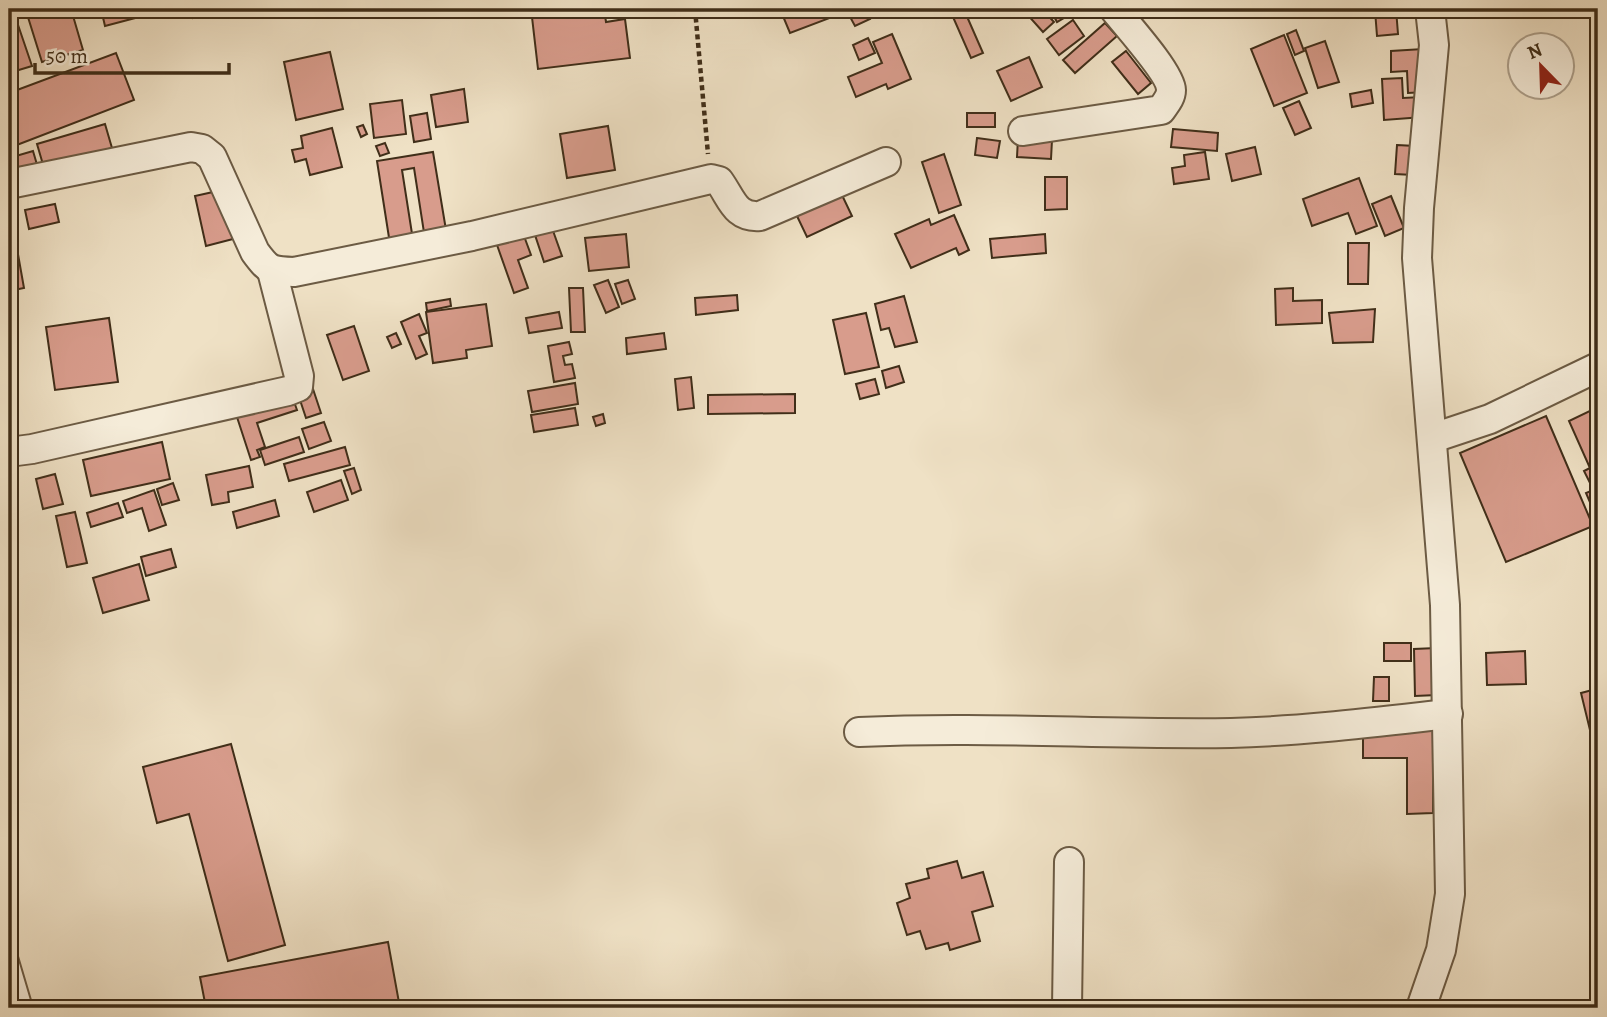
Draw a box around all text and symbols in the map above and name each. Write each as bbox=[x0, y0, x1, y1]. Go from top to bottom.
scale bar bbox=[35, 32, 229, 76]
north arrow bbox=[1506, 32, 1576, 102]
text: N bbox=[1523, 37, 1546, 66]
text: 50 m bbox=[46, 42, 88, 70]

